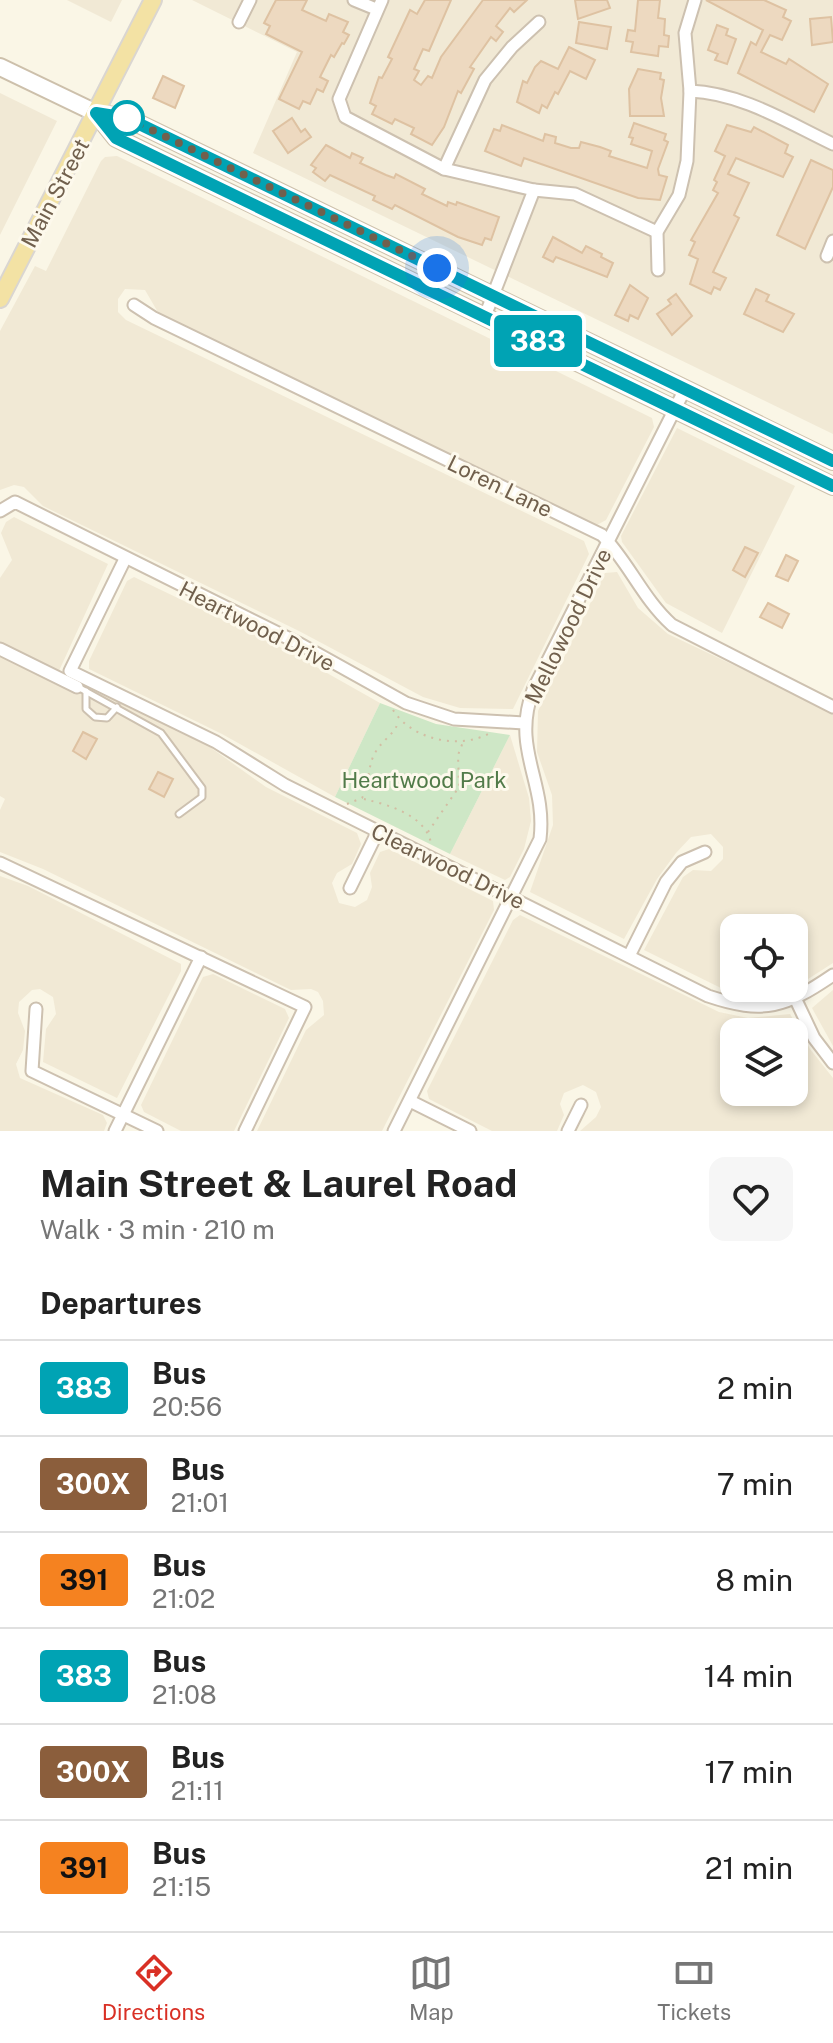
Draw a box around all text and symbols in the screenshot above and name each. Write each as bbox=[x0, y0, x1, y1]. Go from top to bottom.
unlabelled marker bbox=[110, 101, 144, 135]
street label: Main Street bbox=[15, 134, 95, 252]
your location bbox=[417, 248, 457, 288]
line badge: 383 bbox=[492, 315, 584, 367]
text: 383 bbox=[510, 324, 566, 357]
street label: Loren Lane bbox=[443, 449, 557, 523]
street label: Mellowood Drive bbox=[519, 544, 617, 708]
street label: Heartwood Drive bbox=[175, 576, 339, 676]
park label: Heartwood Park bbox=[341, 767, 507, 793]
street label: Clearwood Drive bbox=[367, 818, 529, 914]
map controls bbox=[720, 914, 808, 1106]
button: locate bbox=[720, 914, 808, 1002]
button: layers bbox=[720, 1018, 808, 1106]
button: heart bbox=[709, 1157, 793, 1241]
text: Main Street & Laurel Road bbox=[40, 1161, 517, 1206]
text: Walk · 3 min · 210 m bbox=[40, 1214, 275, 1245]
text: Departures bbox=[40, 1285, 202, 1321]
text: Bus bbox=[152, 1355, 206, 1391]
text: 2 min bbox=[717, 1370, 793, 1406]
text: 383 bbox=[56, 1371, 112, 1404]
text: 20:56 bbox=[152, 1391, 222, 1422]
text: Bus bbox=[171, 1451, 225, 1487]
text: 7 min bbox=[717, 1466, 793, 1502]
text: 300X bbox=[56, 1467, 131, 1500]
text: 21:01 bbox=[171, 1487, 229, 1518]
text: Bus bbox=[152, 1547, 206, 1583]
text: 8 min bbox=[715, 1562, 793, 1598]
text: 391 bbox=[60, 1563, 108, 1596]
text: 21:02 bbox=[152, 1583, 215, 1614]
text: Bus bbox=[152, 1643, 206, 1679]
text: 14 min bbox=[704, 1658, 793, 1694]
text: 383 bbox=[56, 1659, 112, 1692]
text: 21:08 bbox=[152, 1679, 217, 1710]
text: Bus bbox=[171, 1739, 225, 1775]
text: 17 min bbox=[705, 1754, 793, 1790]
text: 300X bbox=[56, 1755, 131, 1788]
text: 21:11 bbox=[171, 1775, 224, 1806]
text: Bus bbox=[152, 1835, 206, 1871]
text: 21 min bbox=[705, 1850, 793, 1886]
text: 391 bbox=[60, 1851, 108, 1884]
text: 21:15 bbox=[152, 1871, 211, 1902]
tab: Directions bbox=[102, 1951, 205, 2025]
tab: Map bbox=[409, 1951, 454, 2025]
tab: Tickets bbox=[657, 1951, 731, 2025]

